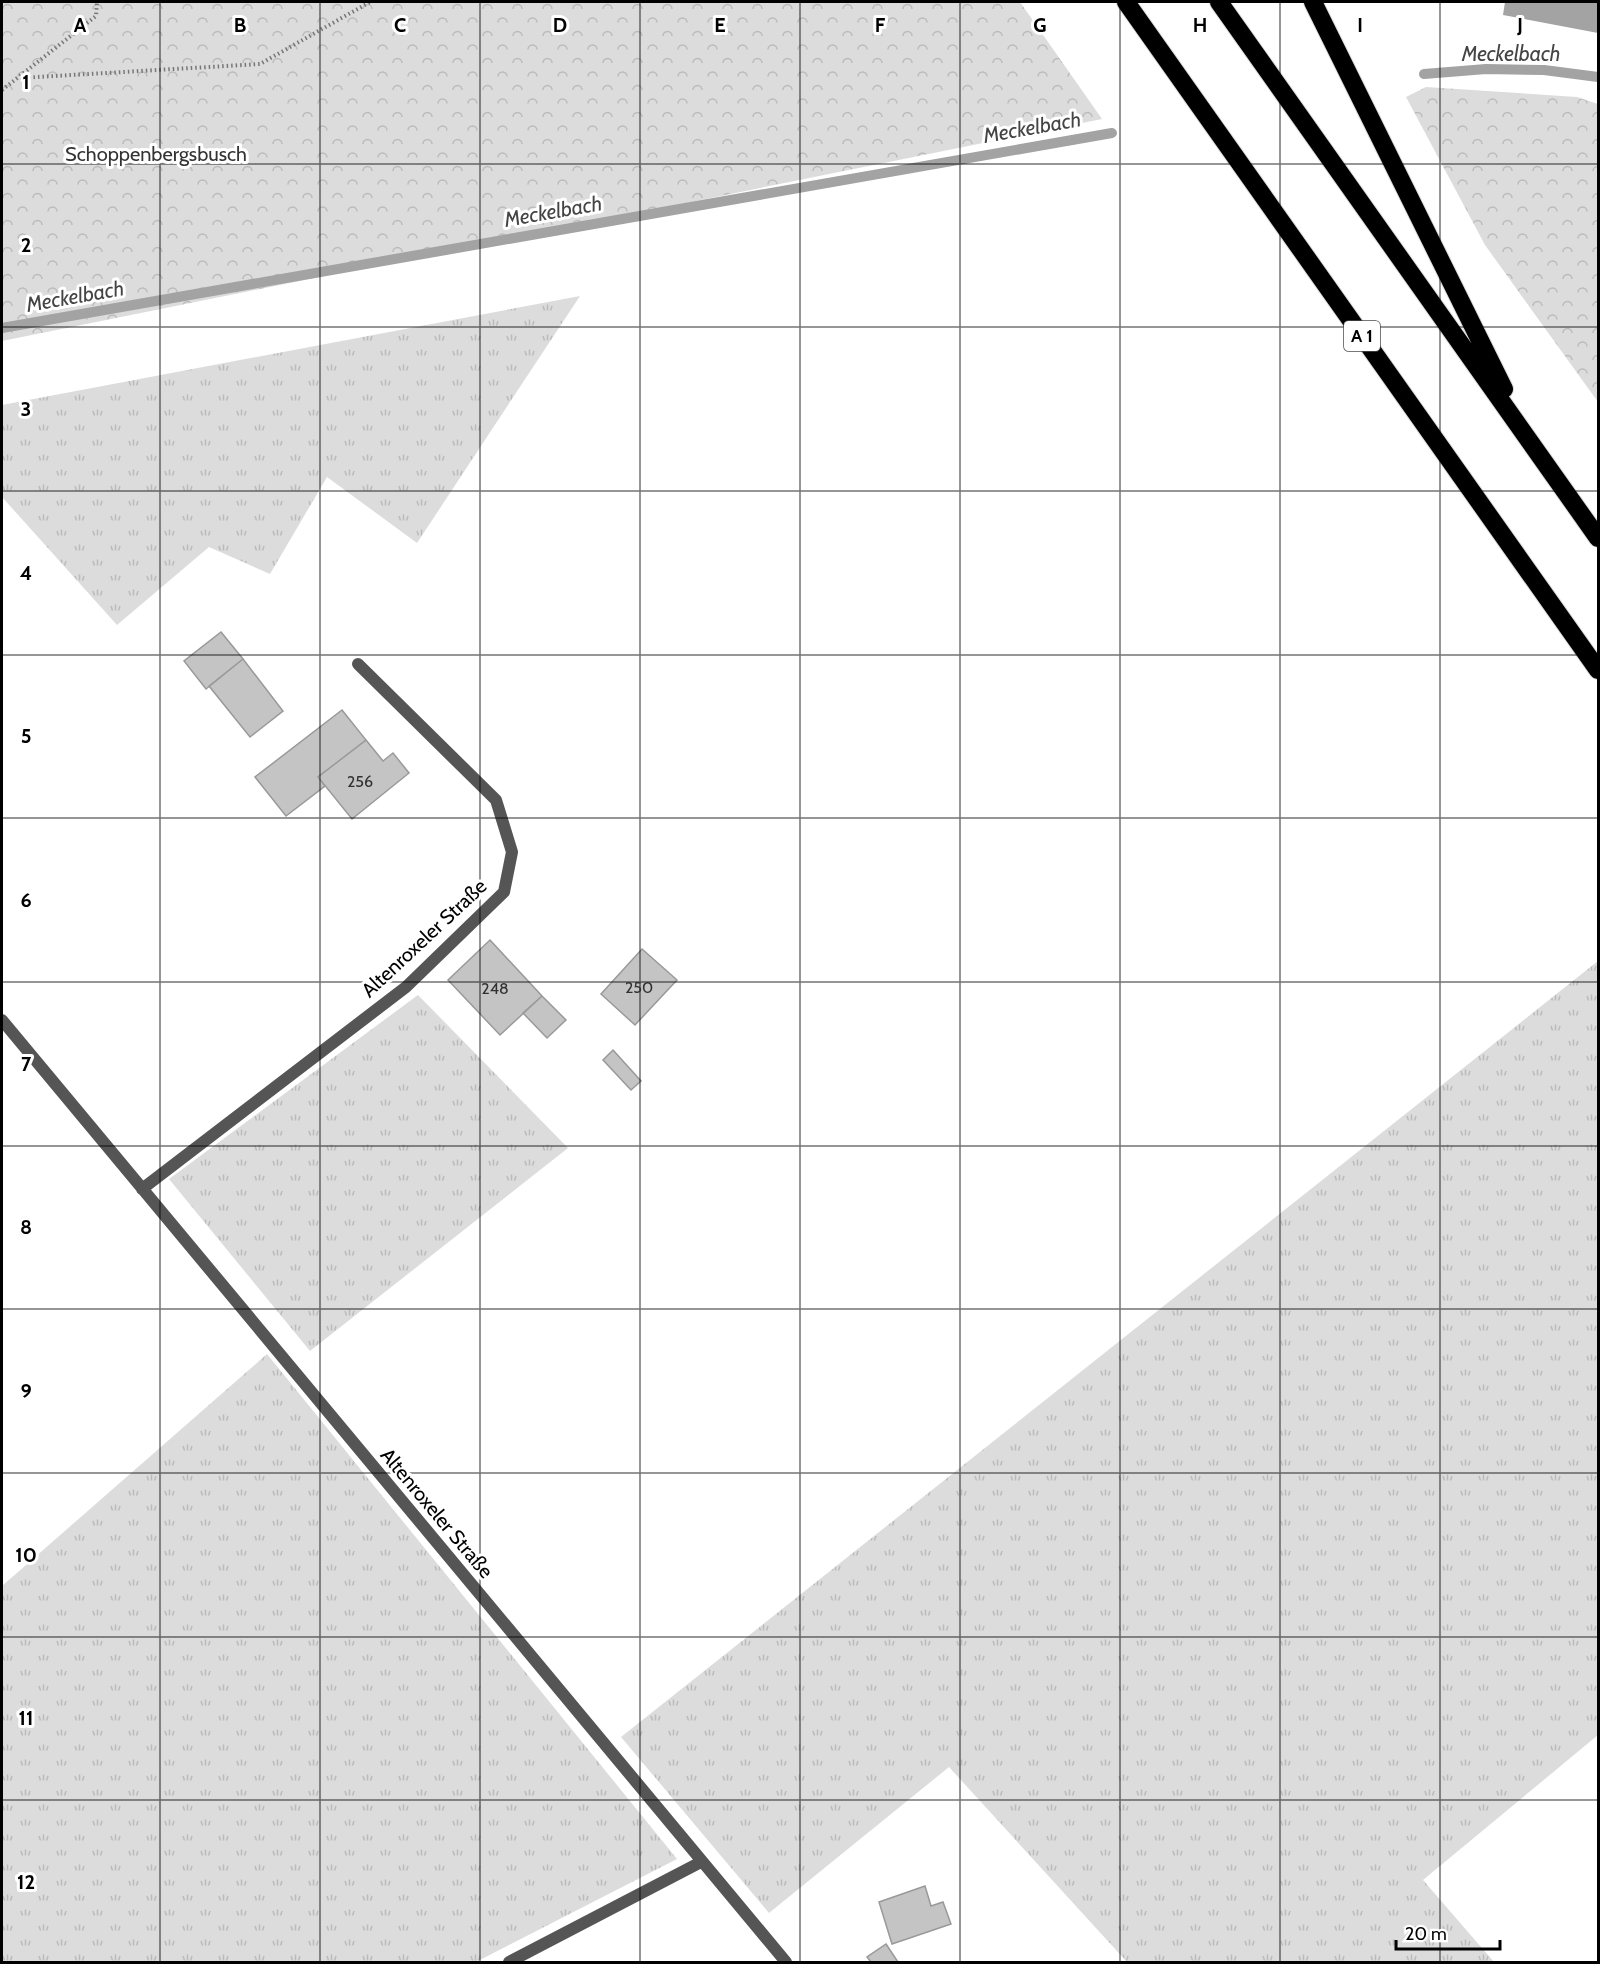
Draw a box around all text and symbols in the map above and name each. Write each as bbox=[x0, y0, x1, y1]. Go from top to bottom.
text: A bbox=[74, 13, 87, 37]
text: B bbox=[234, 13, 246, 37]
text: C bbox=[394, 13, 406, 37]
text: D bbox=[553, 13, 567, 37]
text: E bbox=[714, 13, 726, 37]
text: F bbox=[875, 13, 886, 37]
text: G bbox=[1033, 13, 1047, 37]
text: H bbox=[1193, 13, 1207, 37]
text: I bbox=[1357, 13, 1363, 37]
text: J bbox=[1516, 13, 1523, 37]
water label: Meckelbach bbox=[1461, 41, 1560, 66]
text: 1 bbox=[22, 70, 30, 94]
water label: Meckelbach bbox=[980, 106, 1083, 148]
park label: Schoppenbergsbusch bbox=[65, 142, 247, 166]
water label: Meckelbach bbox=[501, 190, 604, 232]
text: 2 bbox=[21, 233, 31, 257]
water label: Meckelbach bbox=[23, 275, 126, 317]
road number: A 1 bbox=[1344, 321, 1380, 351]
text: 3 bbox=[21, 397, 31, 421]
text: 4 bbox=[20, 561, 32, 585]
text: 5 bbox=[21, 724, 31, 748]
house number: 256 bbox=[347, 772, 373, 791]
street label: Altenroxeler Straße bbox=[357, 874, 491, 1002]
text: 6 bbox=[20, 888, 32, 912]
house number: 250 bbox=[625, 978, 653, 997]
house number: 248 bbox=[481, 979, 509, 998]
text: 7 bbox=[21, 1052, 32, 1076]
text: 8 bbox=[20, 1215, 32, 1239]
text: 9 bbox=[20, 1379, 32, 1403]
street label: Altenroxeler Straße bbox=[376, 1443, 498, 1583]
text: 10 bbox=[15, 1543, 37, 1567]
text: 11 bbox=[19, 1706, 33, 1730]
text: 12 bbox=[17, 1870, 35, 1894]
scale bar bbox=[1396, 1913, 1500, 1951]
text: 20 m bbox=[1405, 1923, 1447, 1945]

